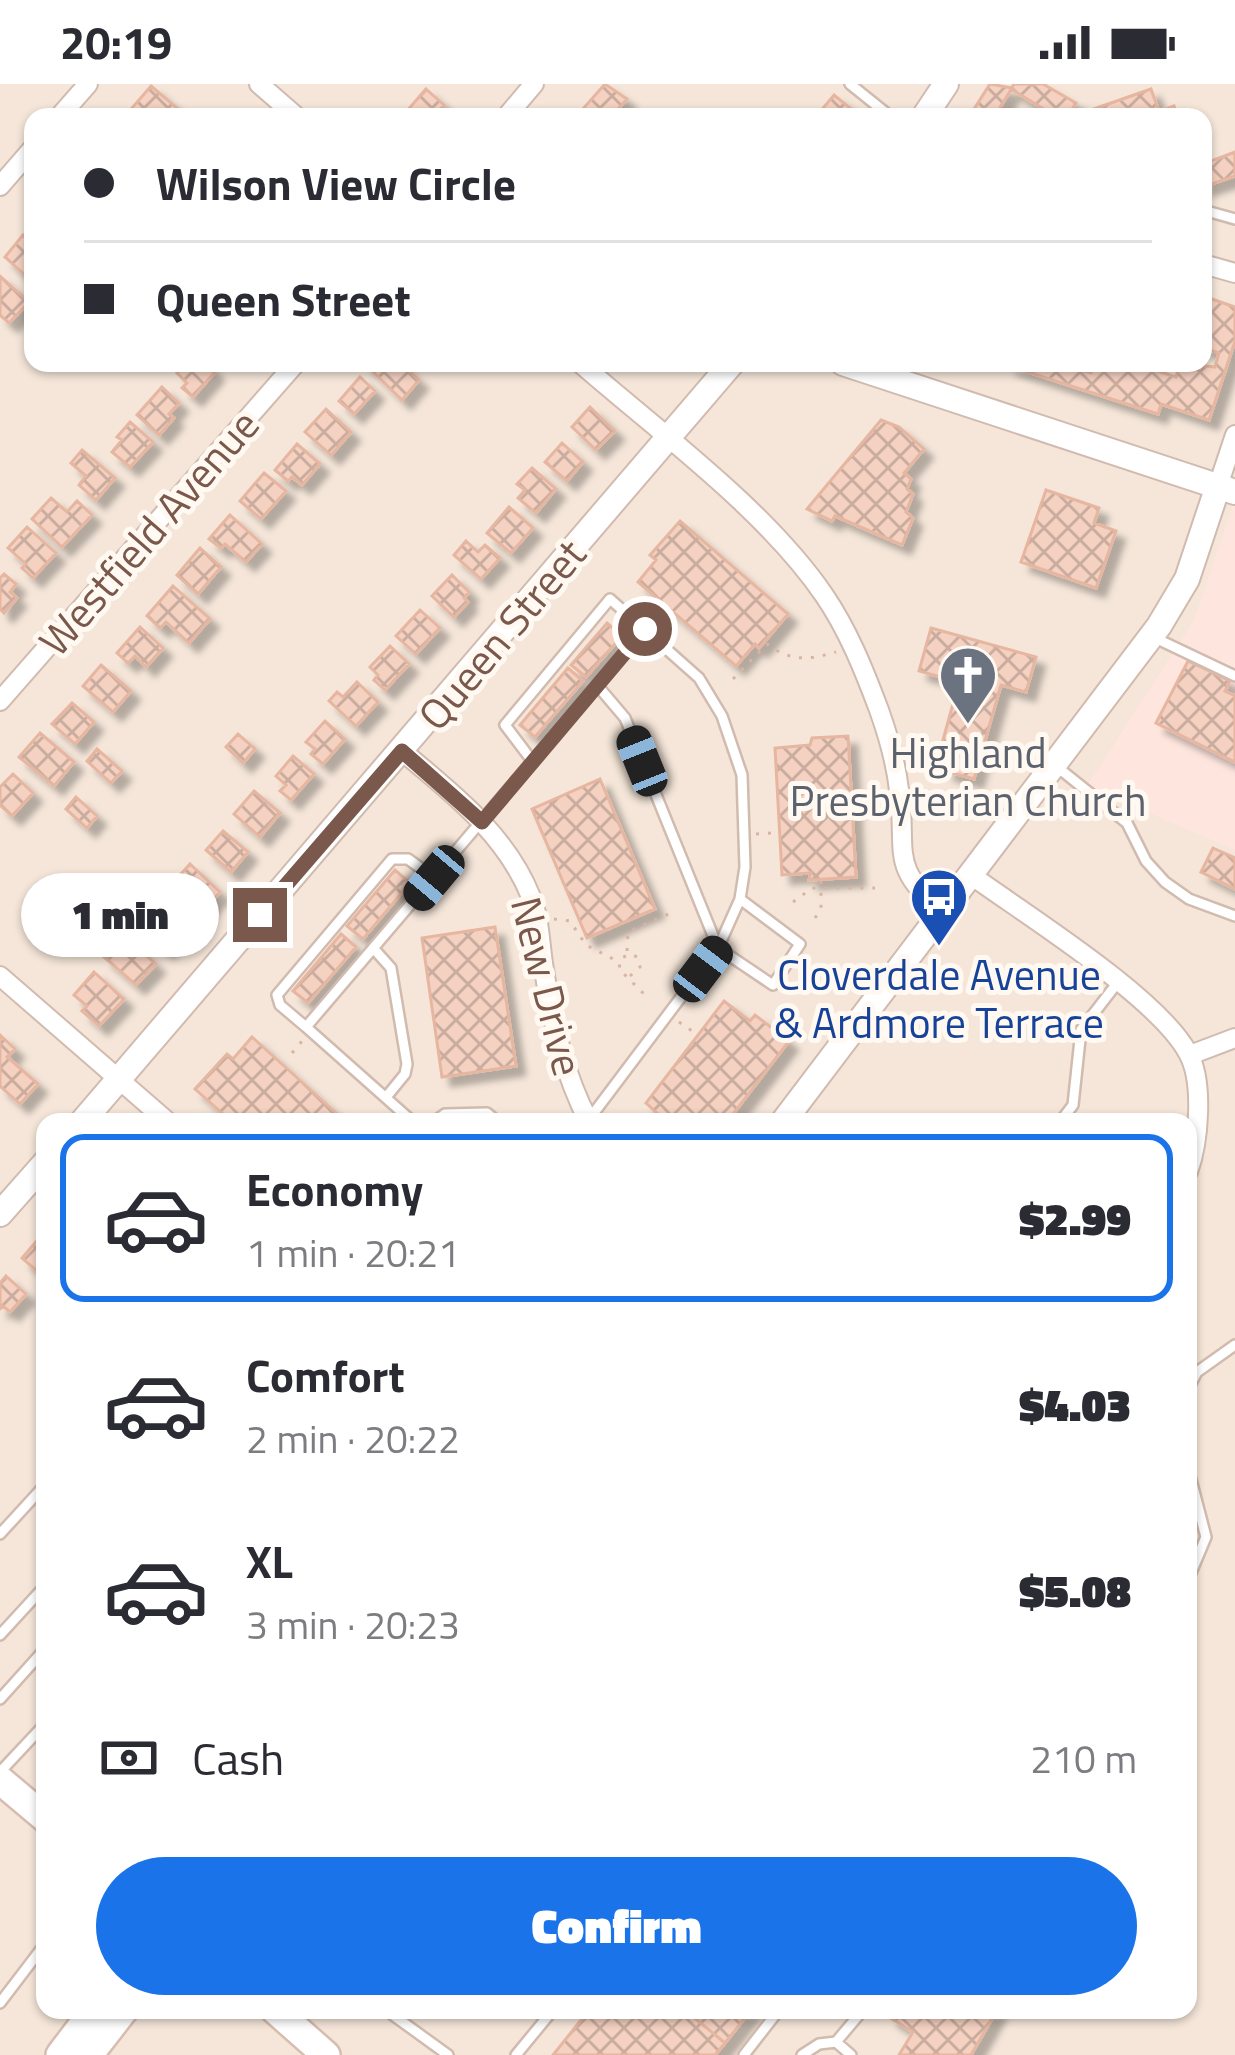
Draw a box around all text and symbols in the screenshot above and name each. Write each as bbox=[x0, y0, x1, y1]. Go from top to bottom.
text: 20:19 bbox=[60, 8, 172, 76]
text: Wilson View Circle bbox=[156, 149, 516, 217]
text: Queen Street bbox=[156, 265, 411, 333]
street label: Westfield Avenue bbox=[23, 395, 273, 669]
street label: Queen Street bbox=[402, 524, 600, 744]
route start bbox=[618, 602, 672, 656]
church icon: Highland Presbyterian Church bbox=[937, 644, 999, 726]
place label: Highland Presbyterian Church bbox=[790, 720, 1146, 832]
car bbox=[612, 721, 672, 801]
car bbox=[397, 839, 471, 917]
bus stop icon: Cloverdale Avenue & Ardmore Terrace bbox=[908, 866, 970, 948]
callout: 1 min bbox=[20, 873, 218, 957]
text: 1 min bbox=[72, 885, 168, 944]
route end bbox=[233, 888, 287, 942]
street label: New Drive bbox=[495, 890, 601, 1082]
car bbox=[667, 929, 739, 1009]
place label: Cloverdale Avenue & Ardmore Terrace bbox=[774, 942, 1104, 1054]
text: Economy bbox=[246, 1155, 423, 1223]
icon: car bbox=[102, 1164, 210, 1272]
text: $2.99 bbox=[1019, 1184, 1131, 1252]
text: 1 min · 20:21 bbox=[246, 1223, 460, 1282]
text: Comfort bbox=[246, 1341, 405, 1409]
icon: car bbox=[102, 1350, 210, 1458]
text: $4.03 bbox=[1019, 1370, 1131, 1438]
text: 2 min · 20:22 bbox=[246, 1409, 460, 1468]
text: XL bbox=[246, 1527, 293, 1595]
icon: car bbox=[102, 1536, 210, 1644]
text: $5.08 bbox=[1019, 1556, 1131, 1624]
text: 3 min · 20:23 bbox=[246, 1595, 460, 1654]
text: Cash bbox=[192, 1724, 284, 1792]
icon: cash bbox=[96, 1725, 162, 1791]
text: 210 m bbox=[1030, 1729, 1137, 1788]
button: Confirm bbox=[96, 1857, 1137, 1995]

